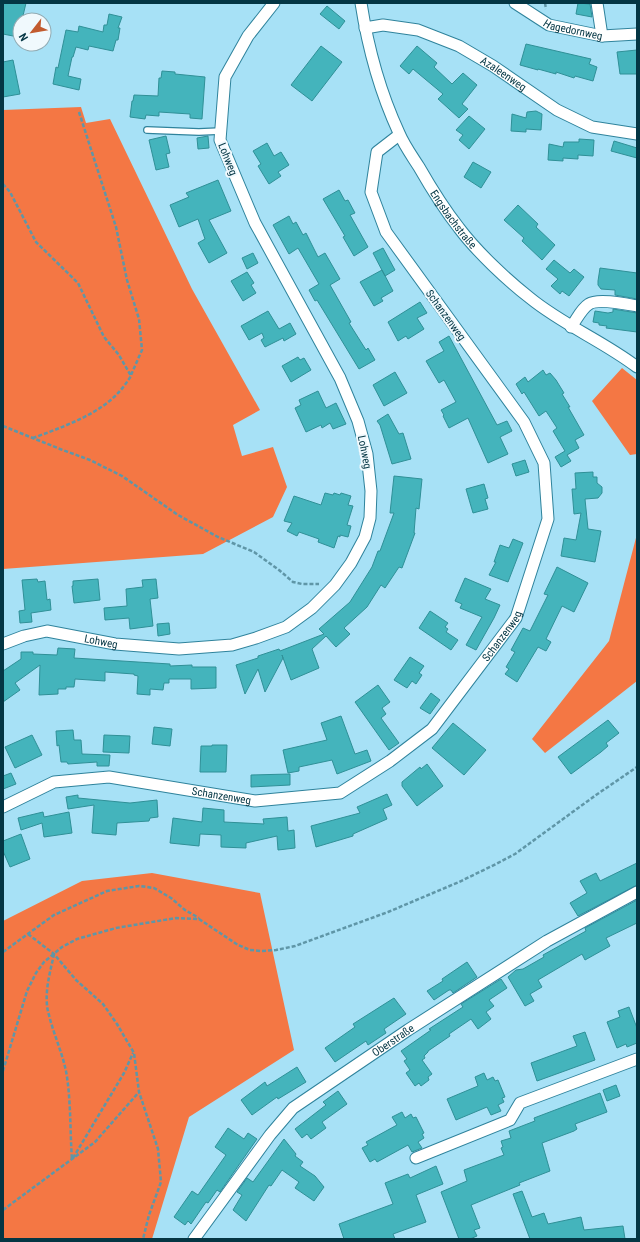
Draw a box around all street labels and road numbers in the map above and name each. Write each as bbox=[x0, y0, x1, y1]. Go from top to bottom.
street label: Hagedornweg bbox=[541, 17, 604, 43]
street label: Azaleenweg bbox=[478, 54, 529, 94]
street label: Lohweg bbox=[215, 141, 240, 177]
street label: Engsbachstraße bbox=[427, 188, 479, 252]
street label: Schanzenweg bbox=[423, 287, 468, 343]
street label: Lohweg bbox=[355, 434, 374, 470]
street label: Schanzenweg bbox=[479, 609, 525, 664]
street label: Lohweg bbox=[83, 632, 119, 651]
street label: Schanzenweg bbox=[191, 785, 252, 807]
street label: Oberstraße bbox=[370, 1022, 417, 1060]

